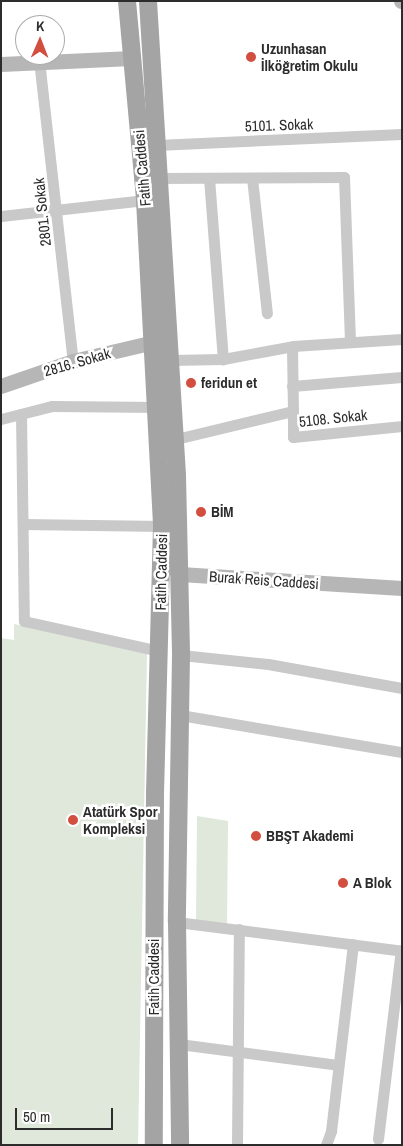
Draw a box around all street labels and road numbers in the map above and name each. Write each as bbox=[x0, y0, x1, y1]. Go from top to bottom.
street label: 5101. Sokak bbox=[245, 115, 313, 135]
street label: Fatih Caddesi bbox=[130, 129, 154, 207]
street label: 2801. Sokak bbox=[29, 177, 55, 247]
street label: 2816. Sokak bbox=[42, 344, 112, 380]
street label: 5108. Sokak bbox=[298, 405, 368, 431]
street label: Fatih Caddesi bbox=[151, 534, 171, 610]
street label: Burak Reis Caddesi bbox=[208, 567, 320, 593]
street label: Fatih Caddesi bbox=[145, 939, 163, 1015]

